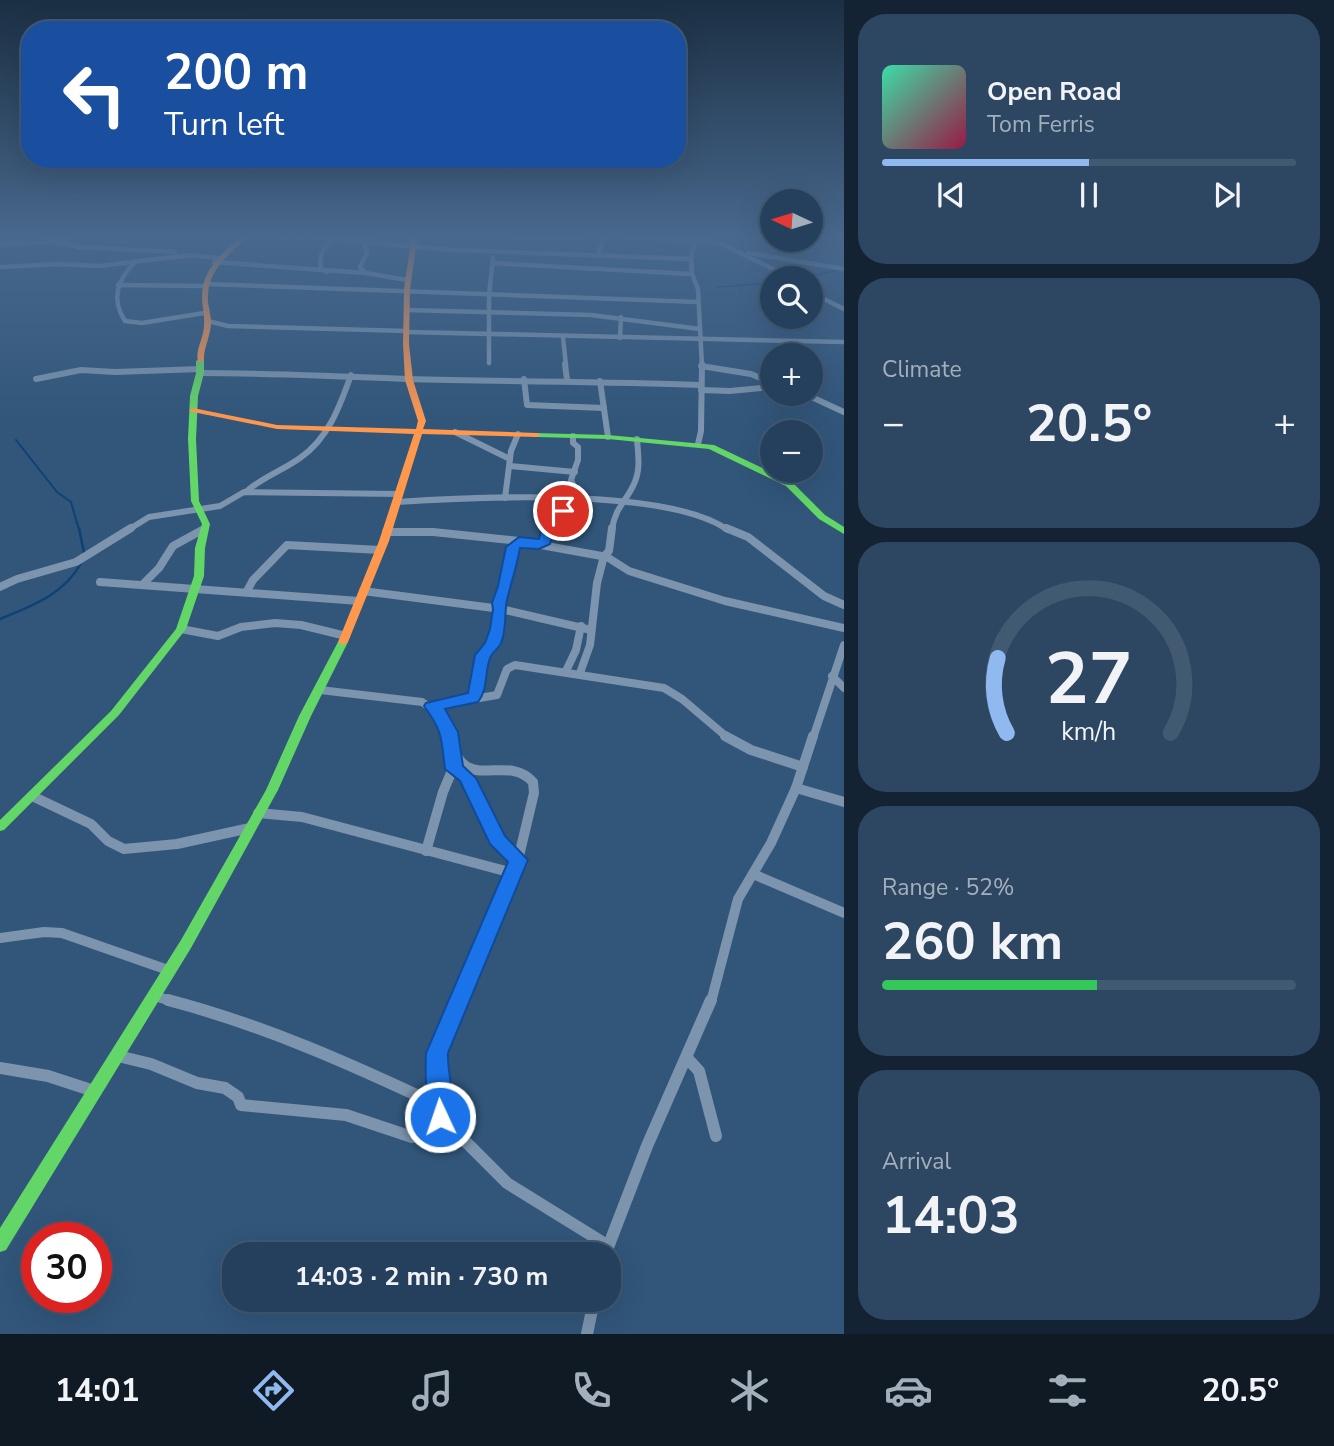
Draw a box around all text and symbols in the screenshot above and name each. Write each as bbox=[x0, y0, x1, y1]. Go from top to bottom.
text: 200 m bbox=[164, 39, 308, 106]
icon: left bbox=[49, 49, 140, 140]
text: Open Road bbox=[987, 74, 1122, 109]
text: Turn left bbox=[164, 103, 284, 146]
text: Tom Ferris bbox=[987, 109, 1095, 140]
icon: previous bbox=[932, 176, 970, 214]
icon: pause bbox=[1070, 176, 1108, 214]
icon: next bbox=[1208, 176, 1246, 214]
north arrow bbox=[760, 189, 822, 252]
map controls bbox=[760, 189, 823, 483]
button: search bbox=[760, 266, 823, 329]
button: + bbox=[760, 343, 823, 406]
text: Climate bbox=[882, 354, 962, 385]
text: 20.5° bbox=[1026, 388, 1152, 459]
text: − bbox=[882, 398, 905, 449]
text: + bbox=[1273, 398, 1296, 449]
button: − bbox=[760, 420, 823, 483]
pin bbox=[533, 481, 593, 541]
icon: arrive bbox=[544, 492, 582, 530]
text: 27 bbox=[1045, 629, 1133, 729]
text: km/h bbox=[1061, 715, 1117, 749]
text: Range · 52% bbox=[882, 872, 1014, 903]
text: 260 km bbox=[882, 906, 1063, 977]
position arrow bbox=[403, 1080, 477, 1154]
text: Arrival bbox=[882, 1146, 951, 1177]
text: 14:03 bbox=[882, 1180, 1020, 1251]
speed limit sign: 30 bbox=[21, 1222, 112, 1313]
text: 14:03 · 2 min · 730 m bbox=[295, 1259, 548, 1294]
icon: directions bbox=[249, 1366, 298, 1415]
icon: music bbox=[408, 1366, 457, 1415]
icon: phone bbox=[567, 1366, 616, 1415]
icon: climate bbox=[725, 1366, 774, 1415]
icon: car bbox=[884, 1366, 933, 1415]
icon: filters bbox=[1043, 1366, 1092, 1415]
text: 14:01 bbox=[55, 1369, 140, 1412]
text: 20.5° bbox=[1201, 1369, 1279, 1412]

